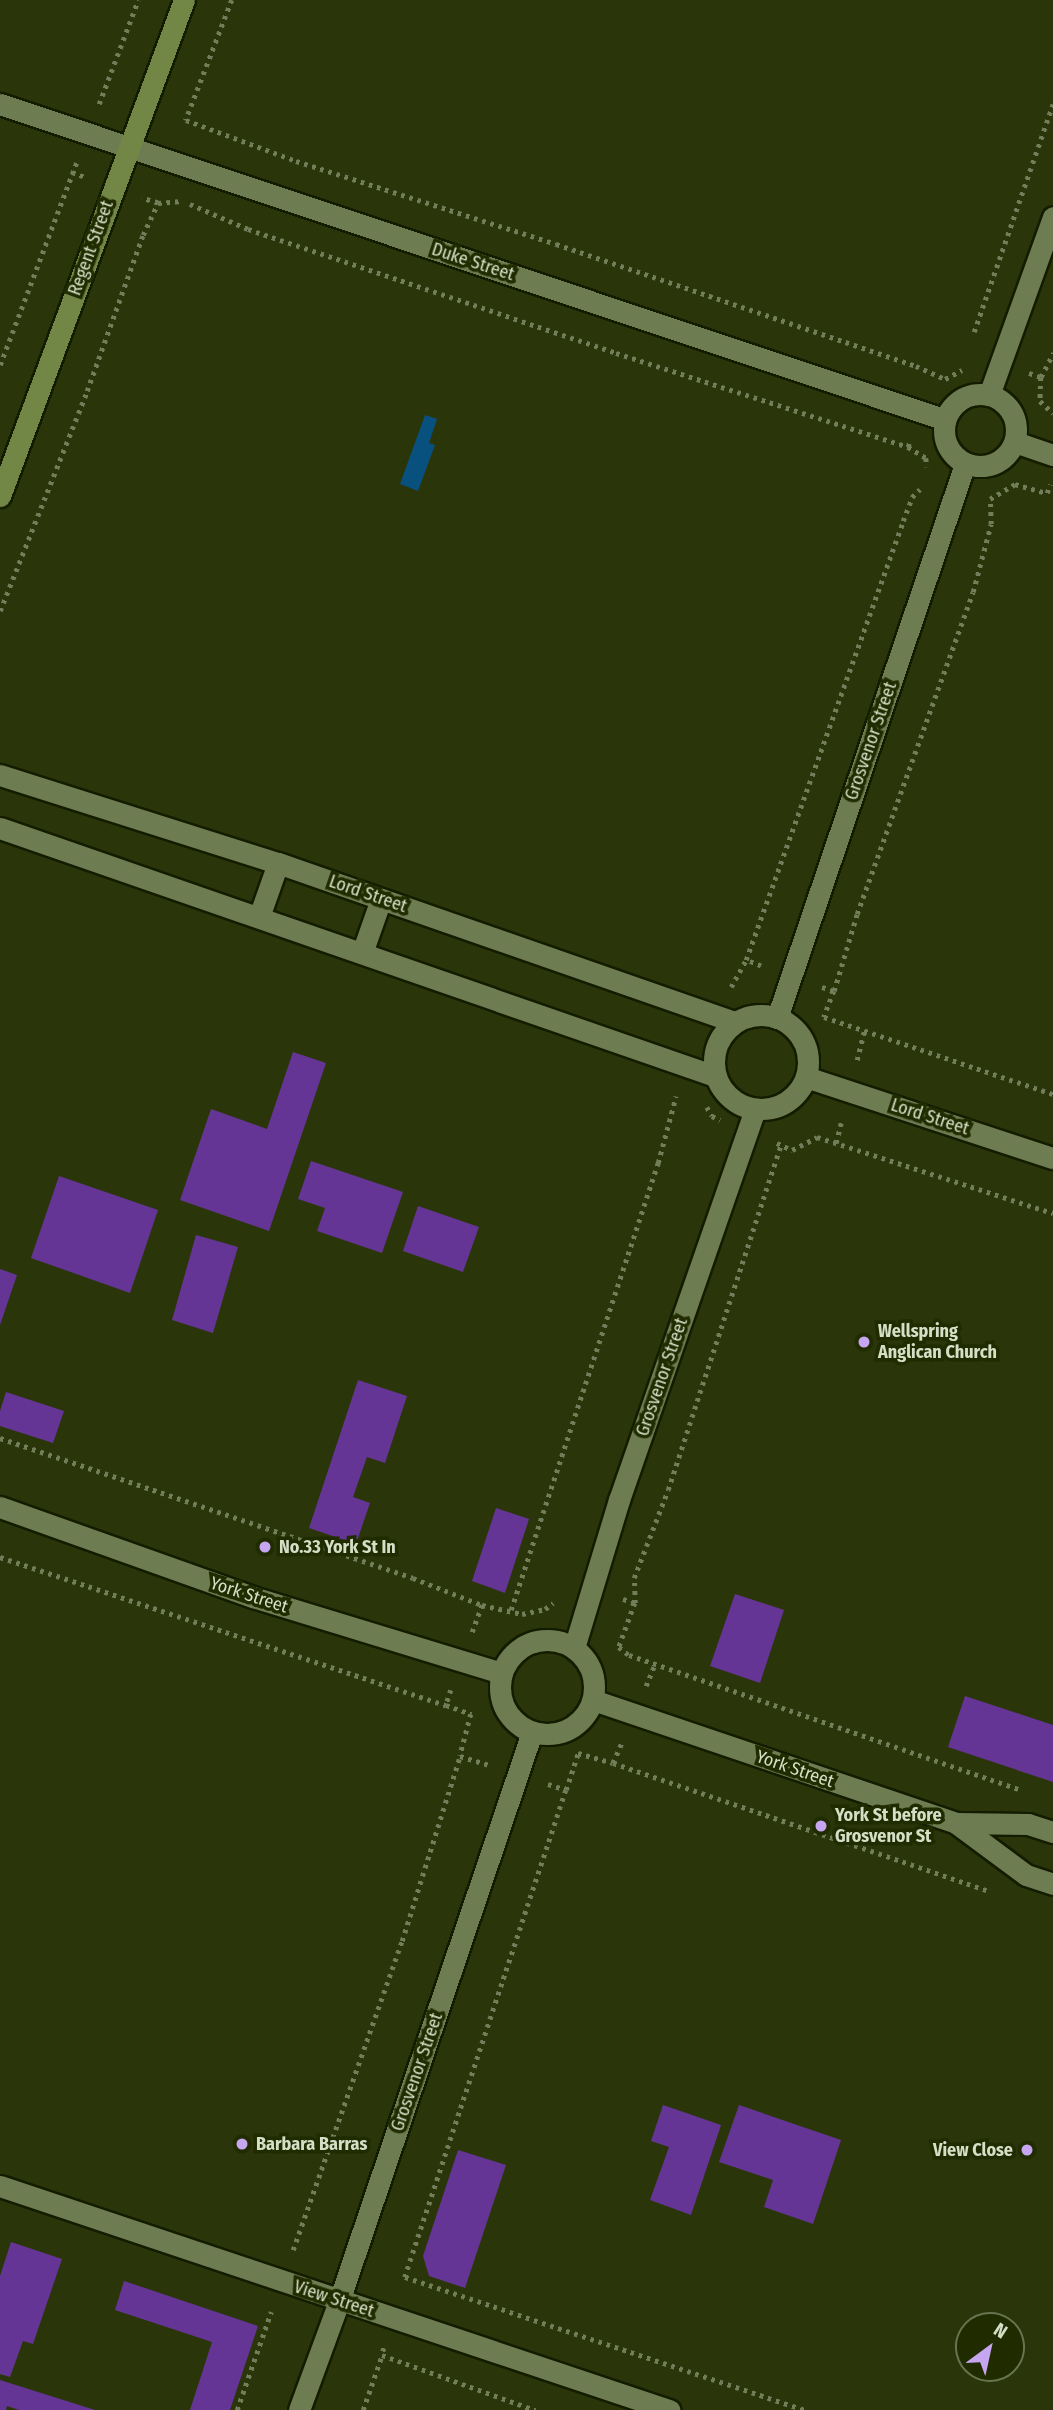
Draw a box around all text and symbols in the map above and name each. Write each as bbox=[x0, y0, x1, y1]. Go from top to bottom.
street label: Regent Street bbox=[64, 198, 118, 298]
street label: Duke Street bbox=[429, 239, 517, 285]
street label: Grosvenor Street bbox=[841, 679, 901, 803]
street label: Lord Street bbox=[326, 871, 410, 917]
street label: Lord Street bbox=[888, 1094, 972, 1140]
street label: Grosvenor Street bbox=[632, 1315, 692, 1439]
place label: Wellspring Anglican Church bbox=[878, 1321, 997, 1364]
marker: Wellspring Anglican Church bbox=[856, 1334, 872, 1350]
place label: No.33 York St In bbox=[279, 1536, 396, 1558]
marker: No.33 York St In bbox=[257, 1539, 273, 1555]
street label: York Street bbox=[207, 1572, 291, 1618]
street label: York Street bbox=[753, 1746, 837, 1792]
place label: York St before Grosvenor St bbox=[835, 1805, 942, 1848]
marker: York St before Grosvenor St bbox=[813, 1818, 829, 1834]
street label: Grosvenor Street bbox=[387, 2010, 447, 2134]
place label: Barbara Barras bbox=[256, 2133, 367, 2155]
marker: Barbara Barras bbox=[234, 2136, 250, 2152]
place label: View Close bbox=[933, 2139, 1013, 2161]
marker: View Close bbox=[1019, 2142, 1035, 2158]
street label: View Street bbox=[291, 2276, 377, 2322]
north arrow bbox=[955, 2312, 1025, 2382]
text: N bbox=[990, 2318, 1012, 2343]

